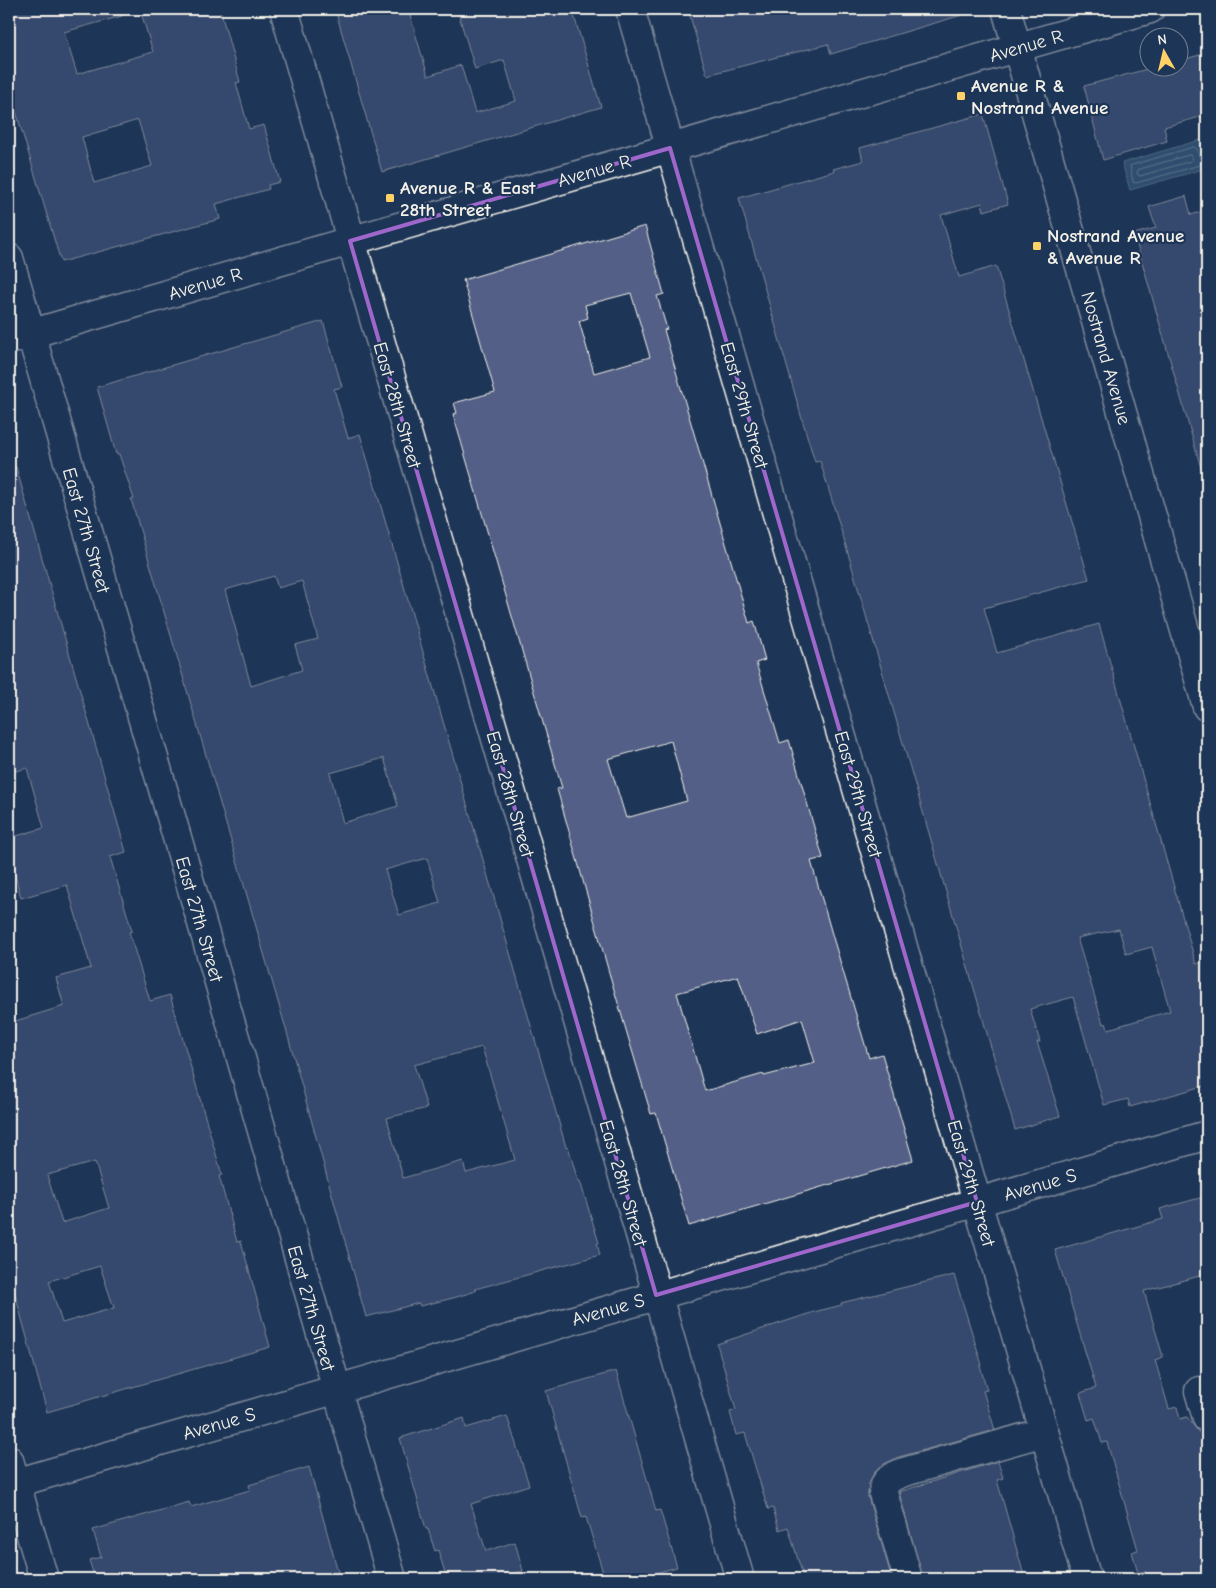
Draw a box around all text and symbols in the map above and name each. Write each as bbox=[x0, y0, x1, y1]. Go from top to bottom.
street label: Avenue R bbox=[987, 25, 1066, 67]
north arrow bbox=[1138, 28, 1188, 78]
text: N bbox=[1157, 31, 1168, 49]
place label: Avenue R & Nostrand Avenue bbox=[971, 75, 1108, 119]
marker: Avenue R & Nostrand Avenue bbox=[955, 90, 967, 102]
street label: Avenue R bbox=[555, 150, 634, 192]
place label: Avenue R & East 28th Street bbox=[400, 177, 536, 221]
marker: Avenue R & East 28th Street bbox=[384, 192, 396, 204]
place label: Nostrand Avenue & Avenue R bbox=[1047, 225, 1184, 269]
marker: Nostrand Avenue & Avenue R bbox=[1031, 240, 1043, 252]
street label: Avenue R bbox=[166, 263, 245, 305]
street label: Nostrand Avenue bbox=[1077, 289, 1136, 427]
street label: East 28th Street bbox=[369, 340, 426, 471]
street label: East 29th Street bbox=[715, 340, 773, 472]
street label: East 27th Street bbox=[58, 465, 115, 596]
street label: East 28th Street bbox=[482, 729, 539, 860]
street label: East 29th Street bbox=[829, 729, 887, 861]
street label: East 27th Street bbox=[171, 854, 228, 985]
street label: East 28th Street bbox=[595, 1118, 652, 1249]
street label: East 29th Street bbox=[942, 1118, 1000, 1250]
street label: Avenue S bbox=[1001, 1164, 1079, 1206]
street label: East 27th Street bbox=[283, 1243, 340, 1374]
street label: Avenue S bbox=[569, 1289, 647, 1331]
street label: Avenue S bbox=[180, 1403, 258, 1445]

